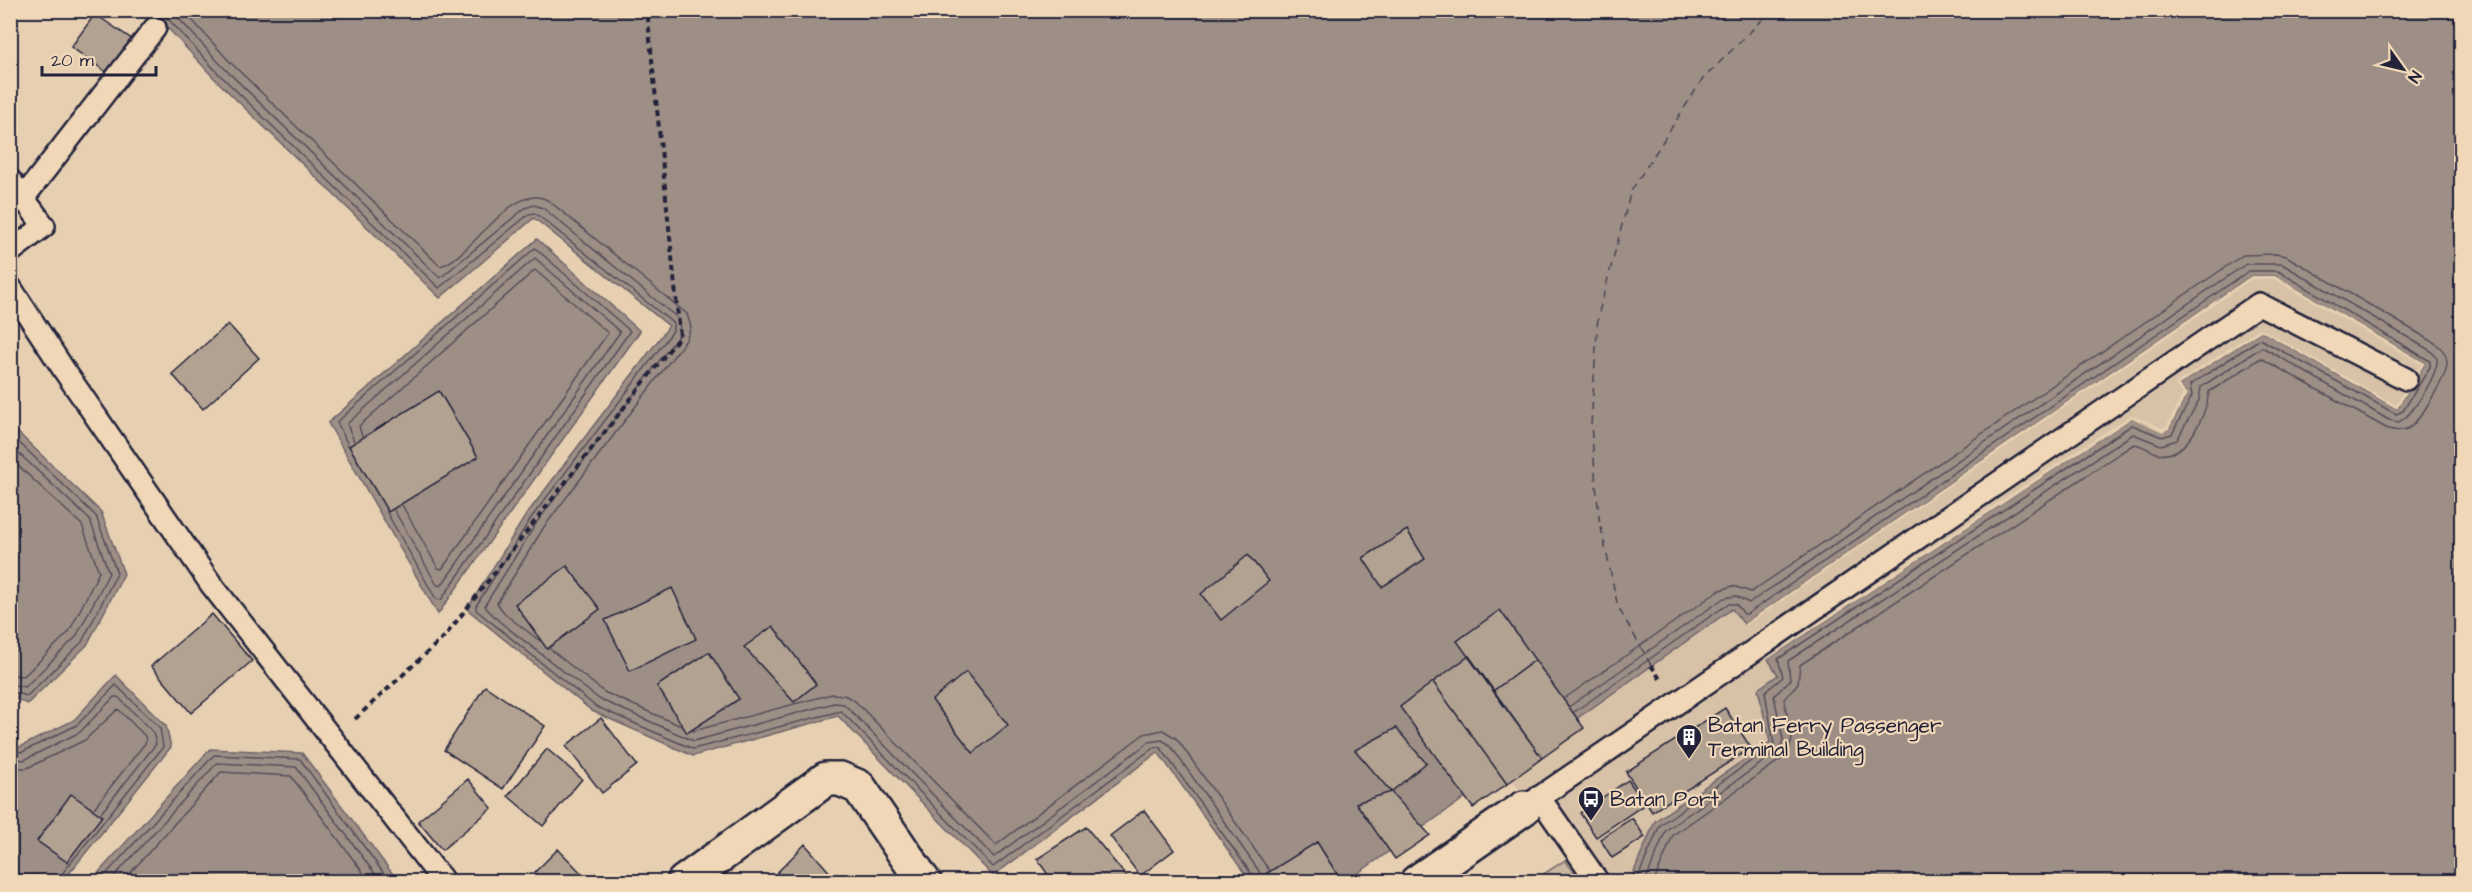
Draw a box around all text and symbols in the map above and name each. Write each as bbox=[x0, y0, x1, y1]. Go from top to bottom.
scale bar bbox=[42, 39, 156, 77]
north arrow bbox=[2373, 39, 2433, 99]
text: 20 m bbox=[51, 48, 94, 73]
text: N bbox=[2403, 67, 2427, 87]
place label: Batan Ferry Passenger Terminal Building bbox=[1708, 711, 1942, 766]
building icon: Batan Ferry Passenger Terminal Building bbox=[1674, 722, 1704, 760]
bus stop icon: Batan Port bbox=[1576, 784, 1606, 822]
place label: Batan Port bbox=[1610, 785, 1719, 814]

